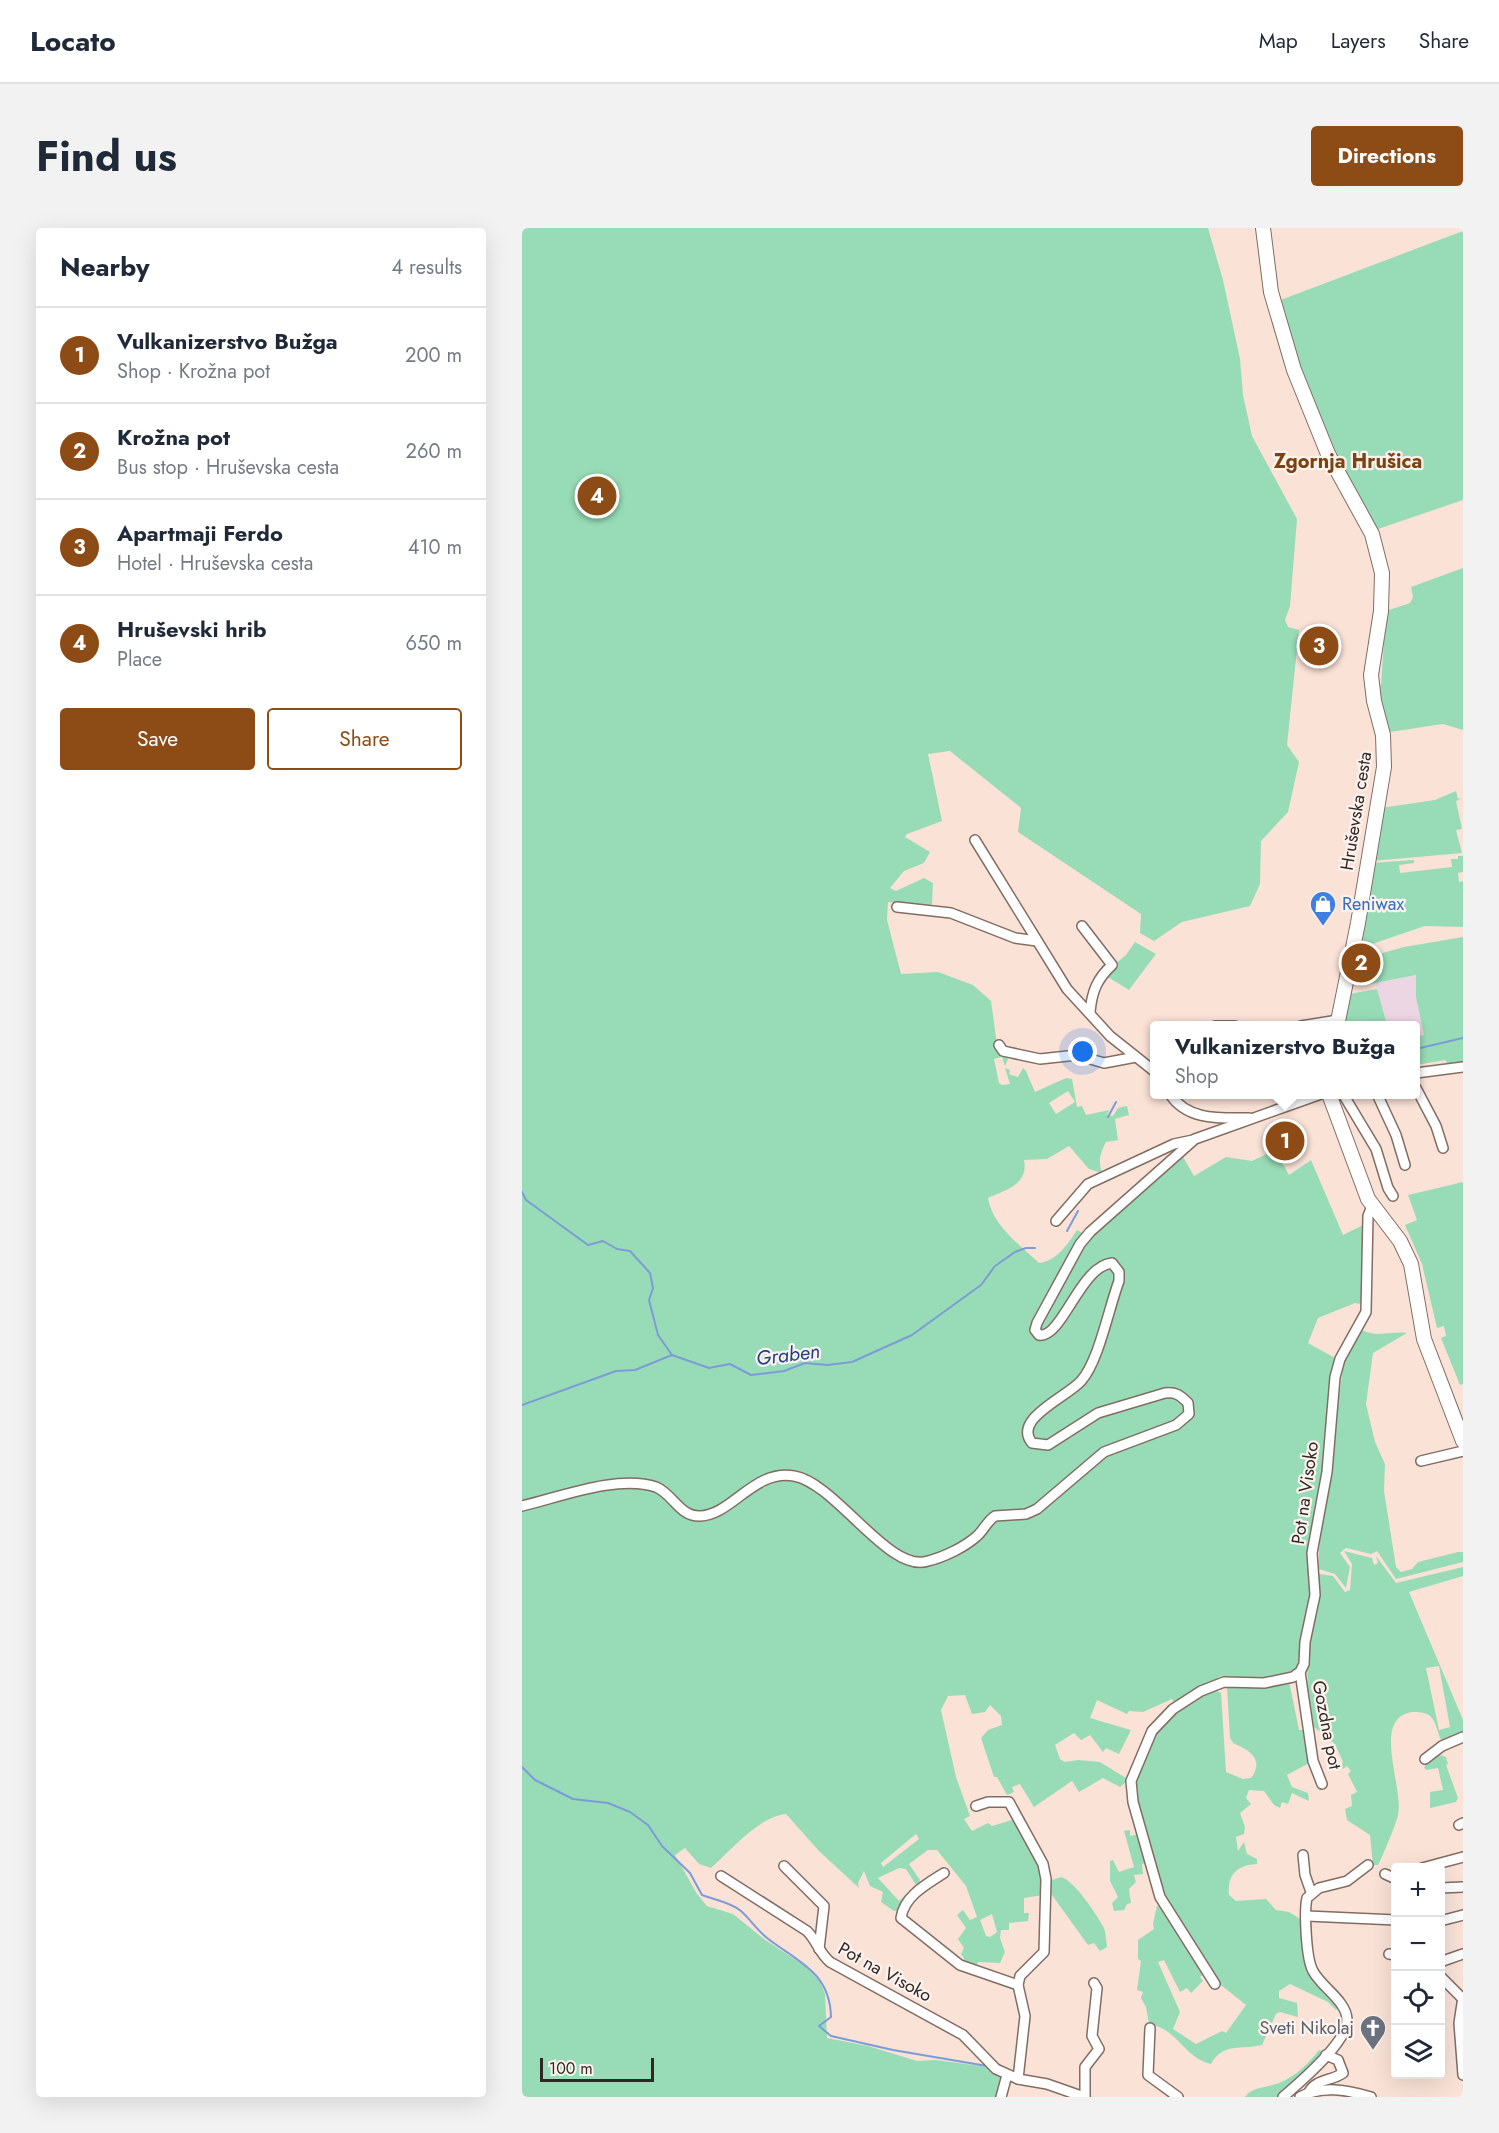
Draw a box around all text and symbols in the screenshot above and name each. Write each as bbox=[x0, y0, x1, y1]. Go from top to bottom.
text: Locato bbox=[30, 21, 116, 62]
text: Map bbox=[1259, 26, 1298, 56]
text: Layers bbox=[1331, 26, 1386, 56]
text: Share bbox=[1419, 26, 1469, 56]
text: Find us bbox=[36, 126, 177, 187]
button: Directions bbox=[1311, 126, 1463, 186]
text: Nearby bbox=[60, 248, 149, 286]
text: 4 results bbox=[391, 253, 462, 282]
text: Vulkanizerstvo Bužga bbox=[117, 325, 338, 357]
text: 1 bbox=[74, 341, 85, 370]
text: 200 m bbox=[405, 341, 462, 370]
text: Shop · Krožna pot bbox=[117, 357, 270, 386]
text: Krožna pot bbox=[117, 421, 230, 453]
text: 2 bbox=[73, 437, 86, 466]
text: 260 m bbox=[406, 437, 462, 466]
district label: Zgornja Hrušica bbox=[1274, 447, 1422, 476]
text: Bus stop · Hruševska cesta bbox=[117, 453, 339, 482]
pin: 4 bbox=[578, 474, 616, 518]
text: Apartmaji Ferdo bbox=[117, 517, 283, 549]
text: 3 bbox=[73, 533, 86, 562]
text: 410 m bbox=[408, 533, 462, 562]
text: Hotel · Hruševska cesta bbox=[117, 549, 313, 578]
text: Hruševski hrib bbox=[117, 613, 267, 645]
pin: 3 bbox=[1300, 624, 1338, 668]
text: 4 bbox=[73, 629, 86, 658]
text: 650 m bbox=[406, 629, 462, 658]
text: Place bbox=[117, 645, 162, 674]
button: Save bbox=[60, 708, 255, 770]
button: Share bbox=[267, 708, 462, 770]
street label: Hruševska cesta bbox=[1334, 750, 1378, 872]
shop icon: Reniwax bbox=[1308, 889, 1338, 927]
place label: Reniwax bbox=[1342, 891, 1404, 917]
pin: 2 bbox=[1342, 940, 1380, 986]
popup bbox=[1150, 1021, 1420, 1099]
text: Vulkanizerstvo Bužga bbox=[1175, 1030, 1395, 1062]
your location bbox=[1068, 1037, 1097, 1066]
text: Shop bbox=[1175, 1062, 1218, 1091]
pin: 1 bbox=[1266, 1118, 1305, 1164]
water label: Graben bbox=[754, 1337, 822, 1373]
street label: Pot na Visoko bbox=[1285, 1440, 1325, 1546]
street label: Gozdna pot bbox=[1306, 1678, 1348, 1772]
map controls bbox=[1391, 1863, 1445, 2079]
button: + bbox=[1391, 1863, 1445, 1917]
button: − bbox=[1391, 1917, 1445, 1971]
street label: Pot na Visoko bbox=[833, 1936, 937, 2009]
button: locate bbox=[1391, 1971, 1445, 2025]
church icon: Sveti Nikolaj bbox=[1358, 2013, 1388, 2051]
place label: Sveti Nikolaj bbox=[1259, 2015, 1354, 2041]
button: layers bbox=[1391, 2025, 1445, 2079]
scale bar bbox=[540, 2055, 654, 2082]
text: 100 m bbox=[549, 2057, 593, 2080]

